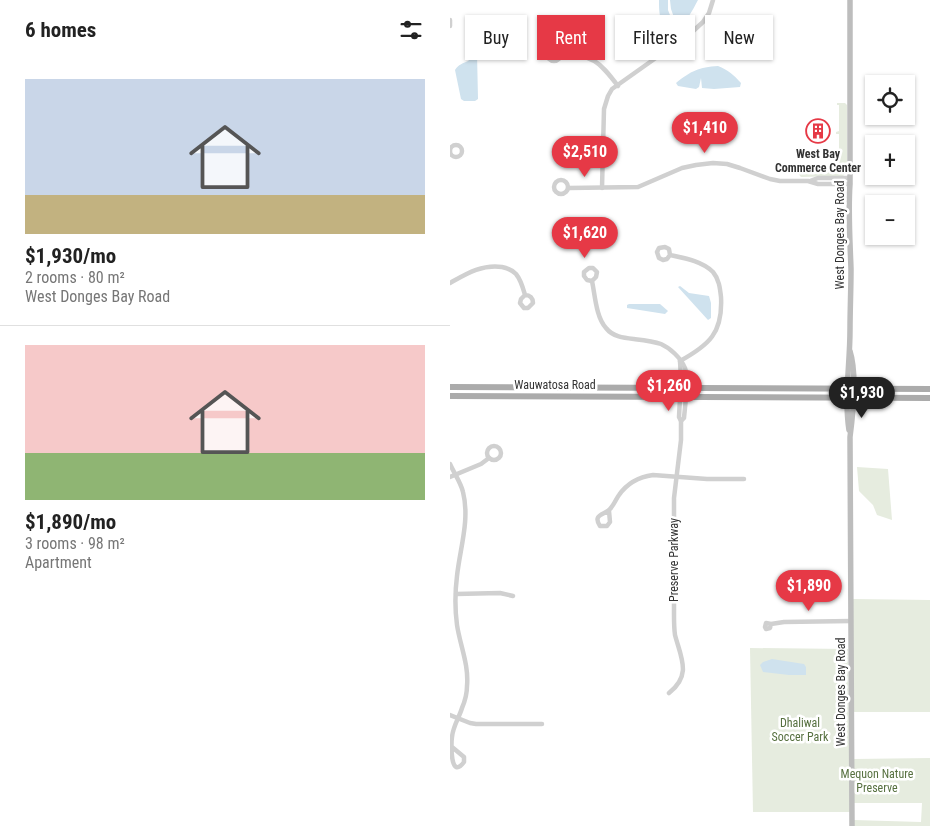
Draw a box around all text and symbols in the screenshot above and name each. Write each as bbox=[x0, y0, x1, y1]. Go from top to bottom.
chip: Buy bbox=[465, 15, 527, 60]
chip: Rent bbox=[537, 15, 605, 60]
chip: Filters bbox=[615, 15, 695, 60]
chip: New bbox=[705, 15, 773, 60]
icon: filters bbox=[397, 16, 425, 44]
text: 6 homes bbox=[25, 18, 96, 42]
map controls bbox=[865, 75, 915, 245]
button: locate bbox=[865, 75, 915, 125]
icon: home bbox=[180, 112, 270, 202]
pin: $1,410 bbox=[664, 112, 746, 154]
text: $1,410 bbox=[683, 118, 727, 137]
building icon: West Bay Commerce Center bbox=[805, 118, 831, 144]
button: + bbox=[865, 135, 915, 185]
pin: $2,510 bbox=[544, 136, 626, 178]
text: $2,510 bbox=[563, 142, 607, 161]
place label: West Bay Commerce Center bbox=[775, 147, 861, 175]
street label: West Donges Bay Road bbox=[833, 181, 847, 289]
button: − bbox=[865, 195, 915, 245]
pin: $1,620 bbox=[544, 216, 626, 259]
text: $1,620 bbox=[563, 223, 607, 242]
text: $1,930/mo bbox=[25, 244, 116, 268]
text: 2 rooms · 80 m² bbox=[25, 268, 125, 287]
text: West Donges Bay Road bbox=[25, 287, 170, 306]
pin: $1,260 bbox=[628, 370, 710, 412]
text: $1,260 bbox=[647, 376, 691, 395]
pin: $1,930 bbox=[821, 376, 903, 419]
icon: home bbox=[180, 377, 270, 467]
street label: Wauwatosa Road bbox=[514, 378, 596, 392]
text: $1,930 bbox=[840, 383, 884, 402]
text: $1,890/mo bbox=[25, 510, 116, 534]
street label: Preserve Parkway bbox=[667, 518, 681, 602]
text: 3 rooms · 98 m² bbox=[25, 534, 125, 553]
text: Apartment bbox=[25, 553, 92, 572]
pin: $1,890 bbox=[768, 570, 850, 612]
text: $1,890 bbox=[787, 576, 831, 595]
street label: West Donges Bay Road bbox=[834, 638, 848, 746]
park label: Dhaliwal Soccer Park bbox=[772, 716, 829, 744]
park label: Mequon Nature Preserve bbox=[841, 767, 914, 795]

